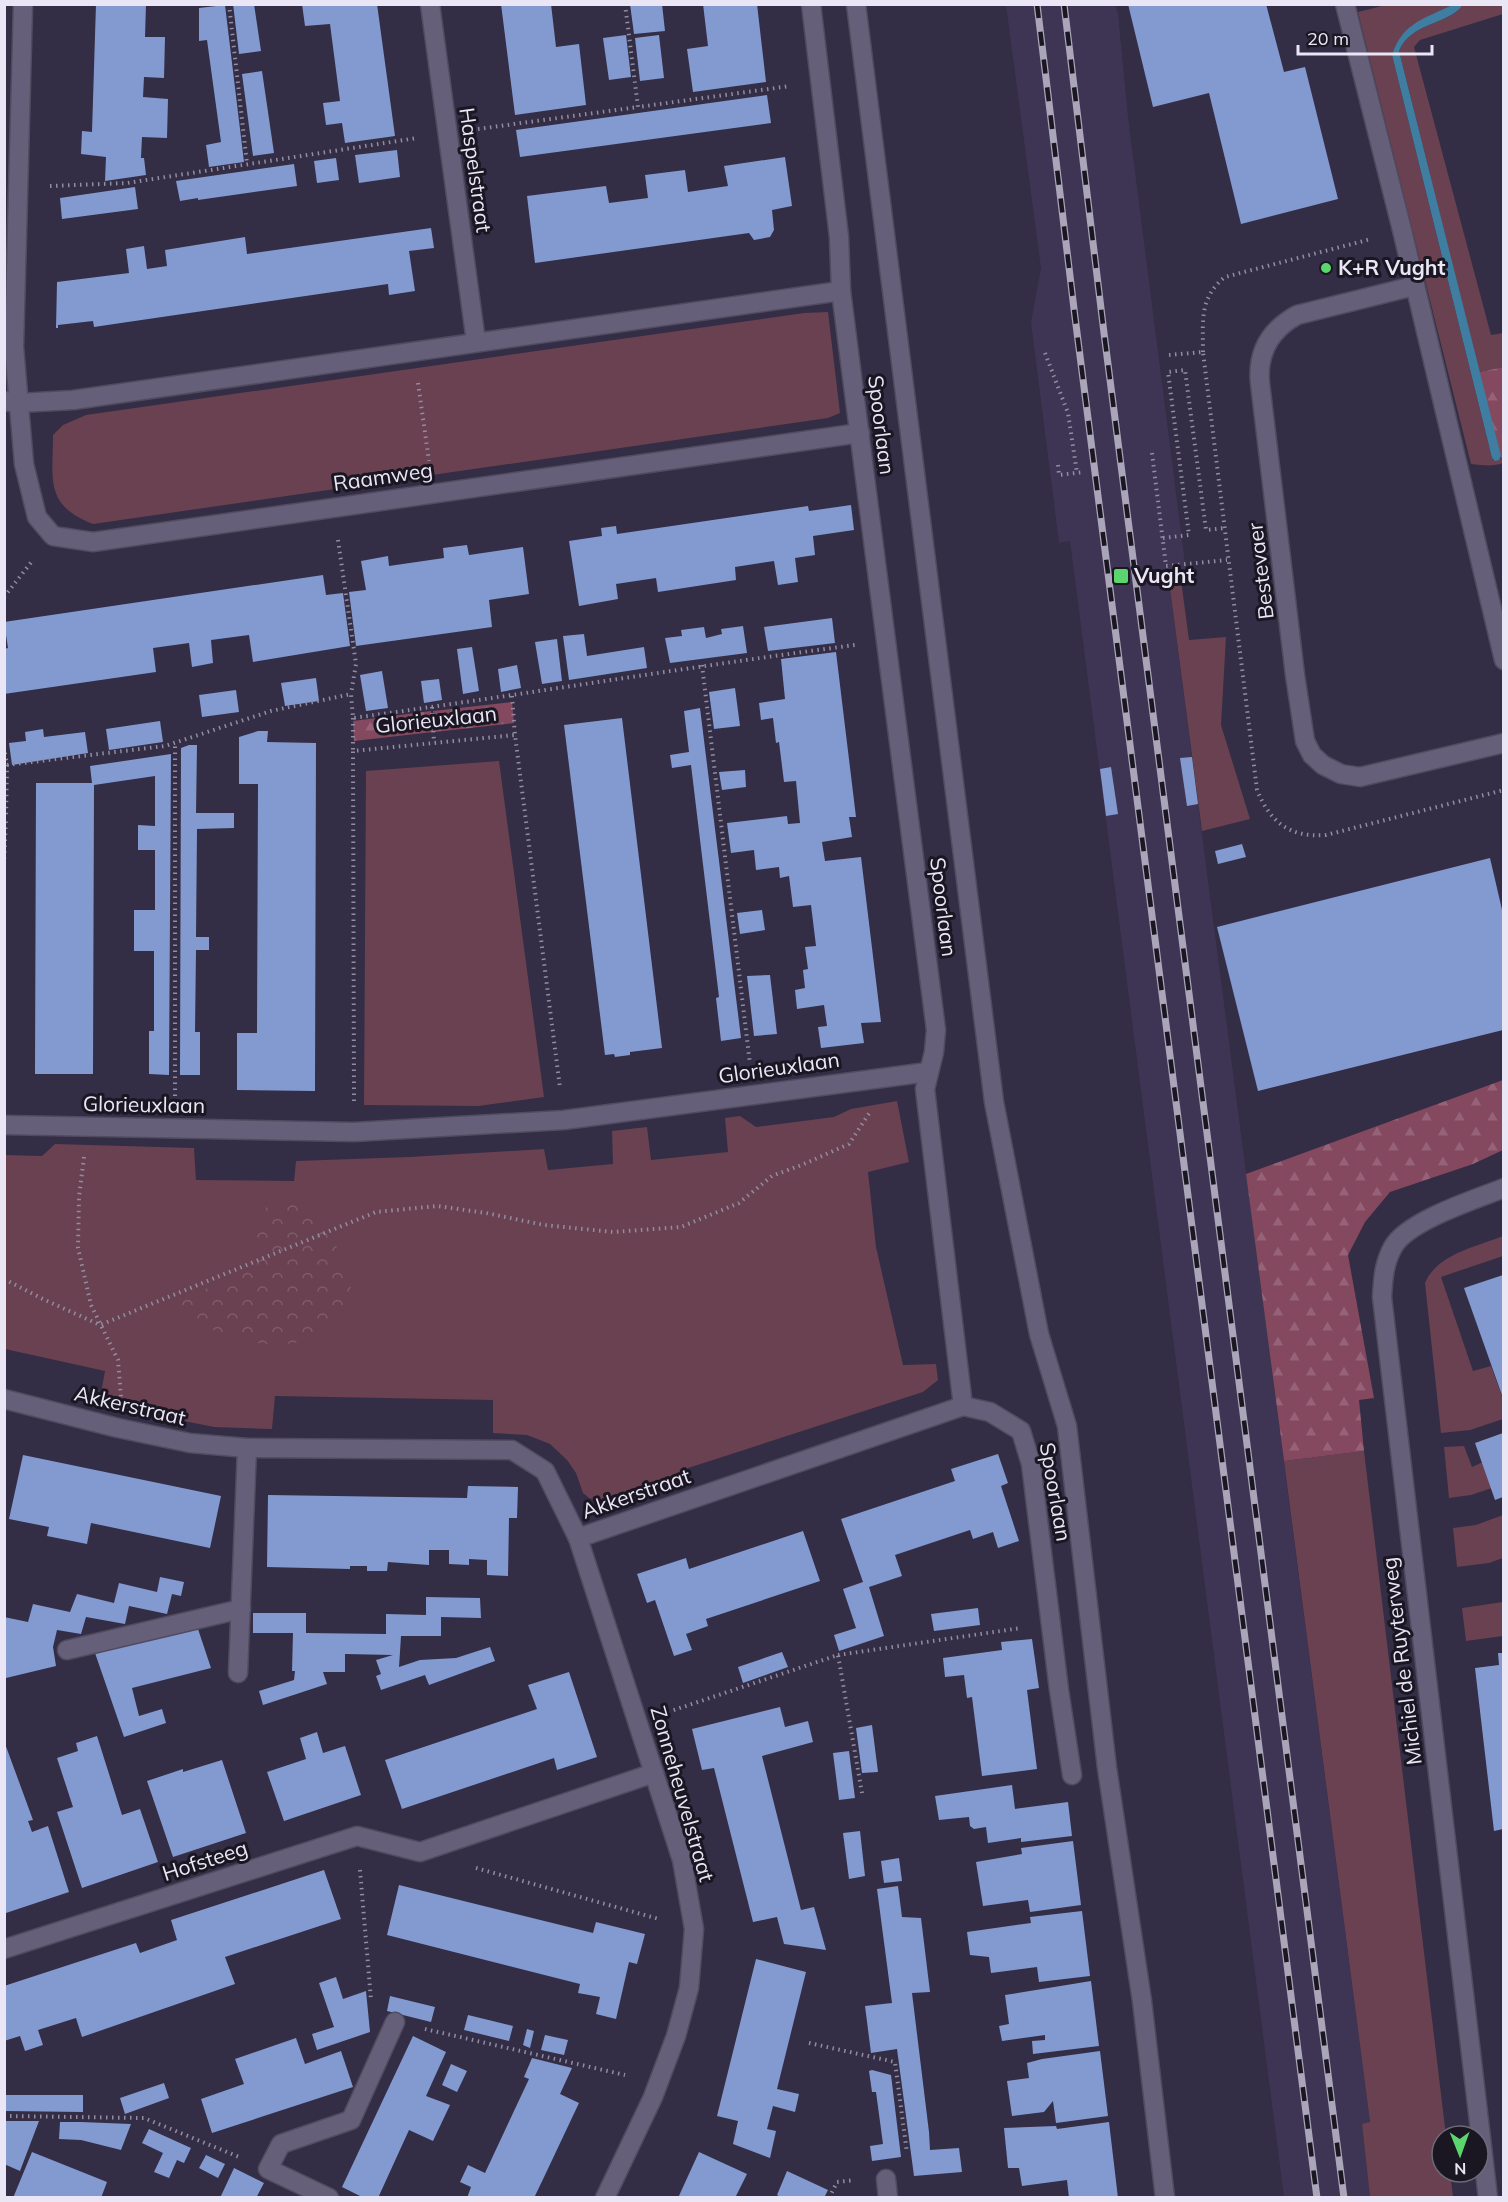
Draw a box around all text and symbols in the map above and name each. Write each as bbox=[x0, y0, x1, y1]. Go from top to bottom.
scale bar bbox=[1298, 18, 1432, 56]
text: 20 m bbox=[1307, 27, 1349, 50]
street label: Haspelstraat bbox=[454, 106, 498, 234]
place label: K+R Vught bbox=[1338, 254, 1445, 280]
marker: K+R Vught bbox=[1319, 261, 1333, 275]
street label: Spoorlaan bbox=[863, 374, 901, 476]
street label: Raamweg bbox=[331, 456, 434, 496]
street label: Bestevaer bbox=[1241, 521, 1279, 621]
place label: Vught bbox=[1133, 562, 1194, 588]
marker: Vught bbox=[1112, 567, 1130, 585]
street label: Glorieuxlaan bbox=[374, 700, 498, 738]
street label: Spoorlaan bbox=[925, 856, 963, 958]
street label: Glorieuxlaan bbox=[717, 1046, 841, 1088]
street label: Glorieuxlaan bbox=[83, 1090, 205, 1118]
street label: Akkerstraat bbox=[72, 1380, 188, 1430]
street label: Spoorlaan bbox=[1035, 1440, 1077, 1543]
street label: Akkerstraat bbox=[578, 1462, 694, 1524]
street label: Michiel de Ruyterweg bbox=[1375, 1556, 1427, 1767]
street label: Zonneheuvelstraat bbox=[645, 1703, 720, 1884]
street label: Hofsteeg bbox=[159, 1834, 251, 1886]
north arrow bbox=[1430, 2124, 1490, 2184]
text: N bbox=[1454, 2159, 1466, 2179]

